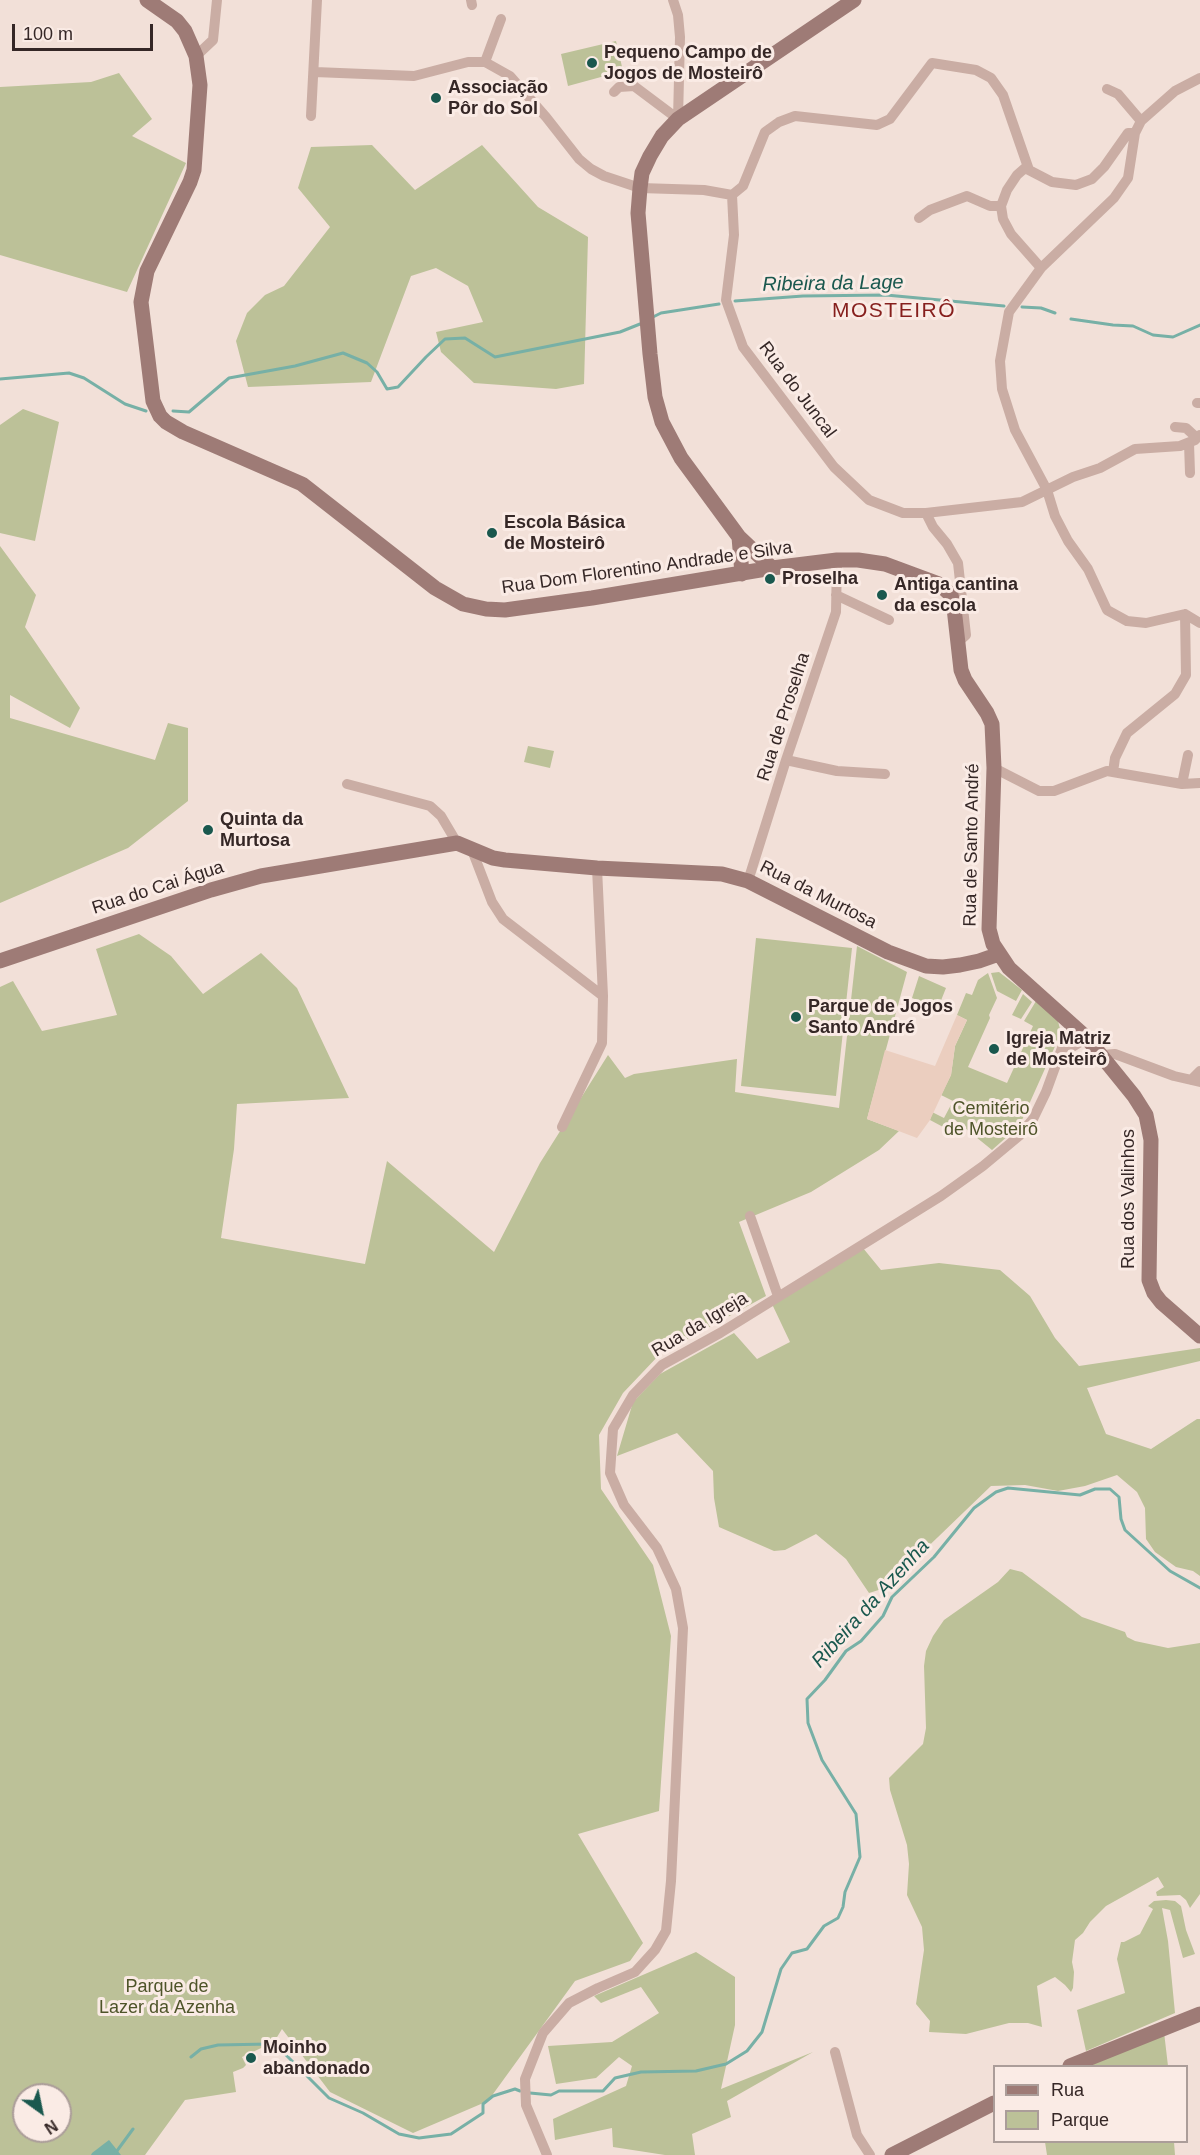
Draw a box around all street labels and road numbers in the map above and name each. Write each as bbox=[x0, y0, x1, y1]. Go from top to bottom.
street label: Rua do Juncal bbox=[754, 338, 840, 442]
street label: Rua Dom Florentino Andrade e Silva bbox=[500, 537, 794, 599]
street label: Rua de Proselha bbox=[753, 650, 815, 784]
street label: Rua de Santo André bbox=[960, 763, 984, 927]
street label: Rua da Murtosa bbox=[756, 856, 880, 934]
street label: Rua do Cai Água bbox=[89, 857, 227, 919]
street label: Rua dos Valinhos bbox=[1118, 1129, 1140, 1269]
street label: Rua da Igreja bbox=[648, 1288, 752, 1362]

